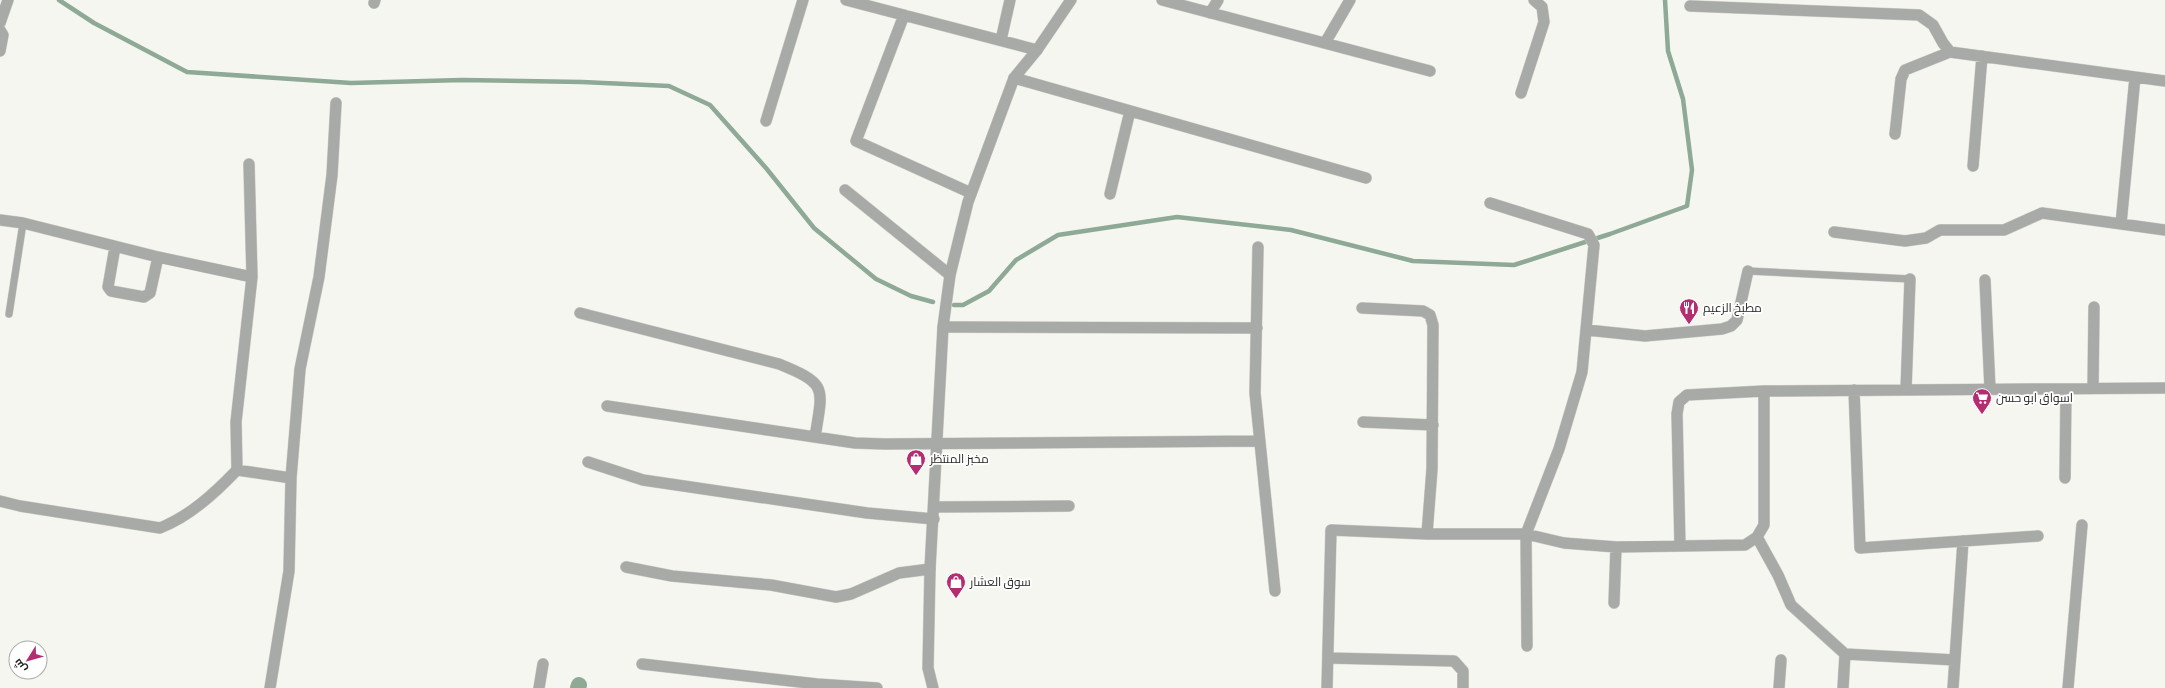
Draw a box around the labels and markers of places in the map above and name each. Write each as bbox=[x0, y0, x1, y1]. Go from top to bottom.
restaurant icon: مطبخ الزعيم bbox=[1678, 297, 1700, 325]
place label: مطبخ الزعيم bbox=[1703, 300, 1762, 317]
supermarket icon: اسواق ابو حسن bbox=[1971, 387, 1993, 415]
place label: اسواق ابو حسن bbox=[1996, 390, 2073, 407]
shop icon: مخبز المنتظر bbox=[905, 448, 927, 476]
place label: مخبز المنتظر bbox=[929, 451, 989, 468]
shop icon: سوق العشار bbox=[945, 571, 967, 599]
place label: سوق العشار bbox=[969, 574, 1031, 591]

